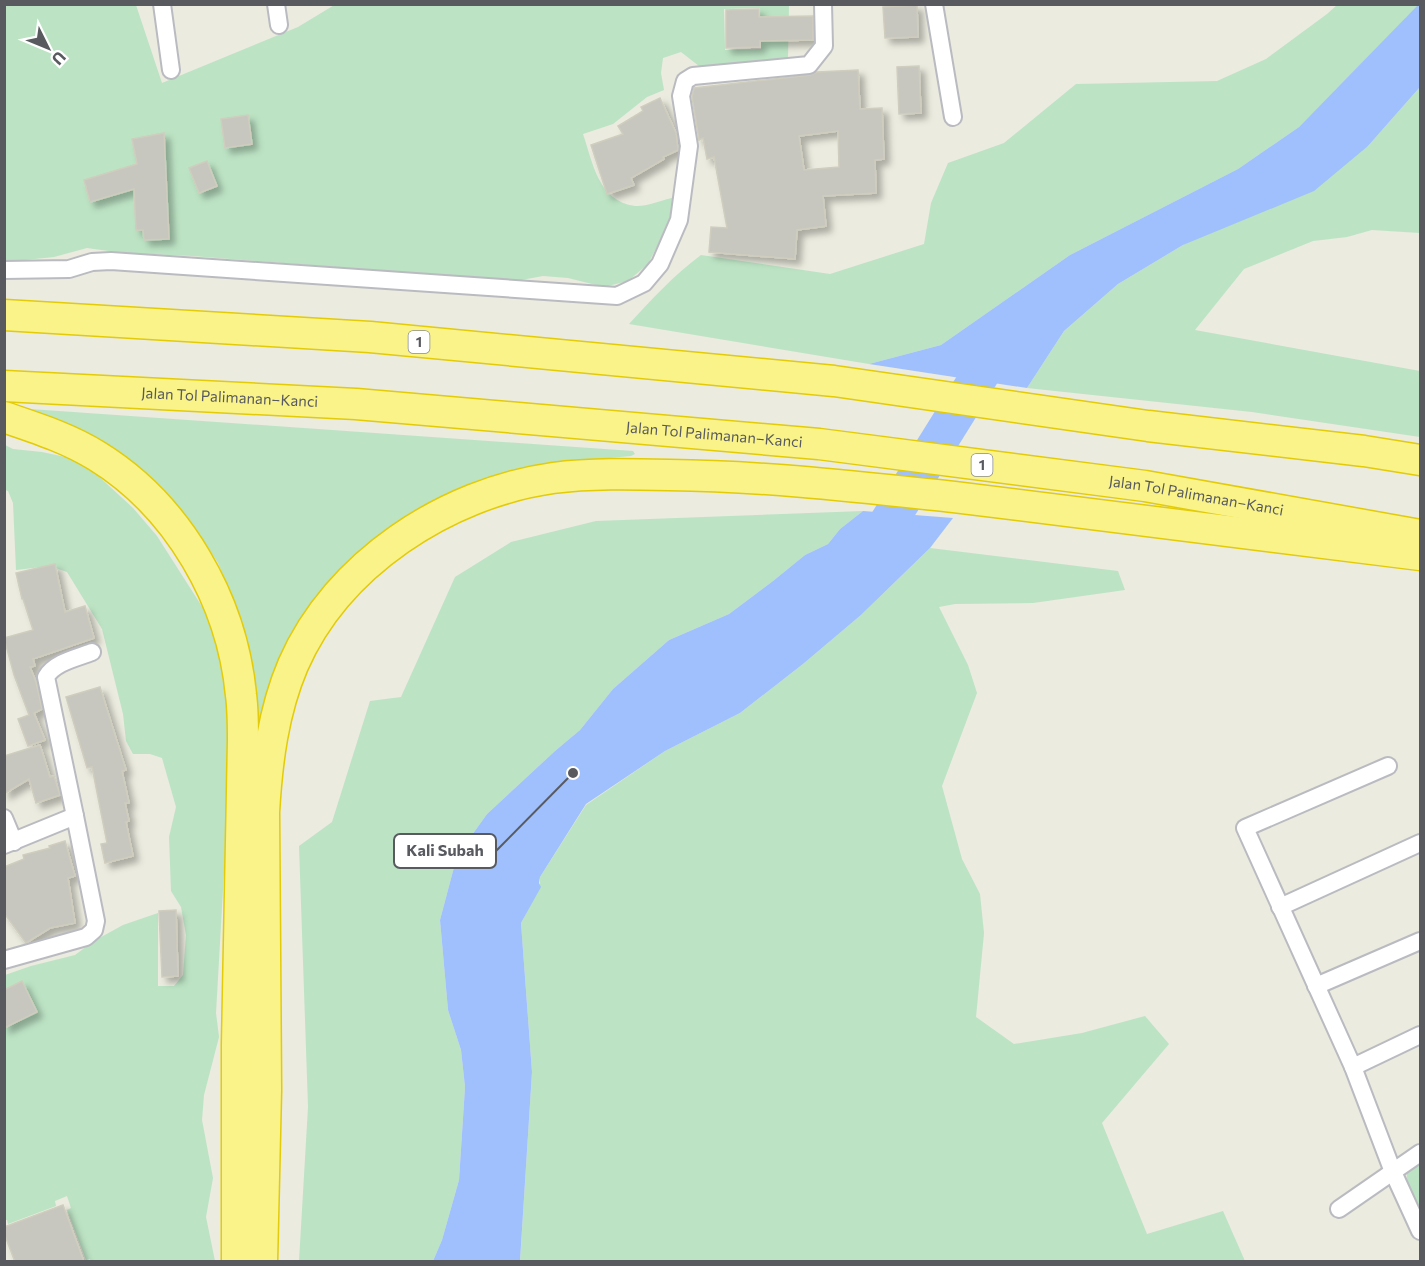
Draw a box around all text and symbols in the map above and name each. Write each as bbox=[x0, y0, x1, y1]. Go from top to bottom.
north arrow bbox=[18, 18, 78, 78]
text: U bbox=[48, 48, 70, 69]
road number: 1 bbox=[408, 331, 430, 353]
street label: Jalan Tol Palimanan–Kanci bbox=[141, 383, 319, 410]
street label: Jalan Tol Palimanan–Kanci bbox=[625, 417, 803, 451]
road number: 1 bbox=[972, 454, 992, 476]
street label: Jalan Tol Palimanan–Kanci bbox=[1108, 471, 1285, 519]
callout: Kali Subah bbox=[394, 834, 496, 868]
text: Kali Subah bbox=[406, 840, 484, 859]

